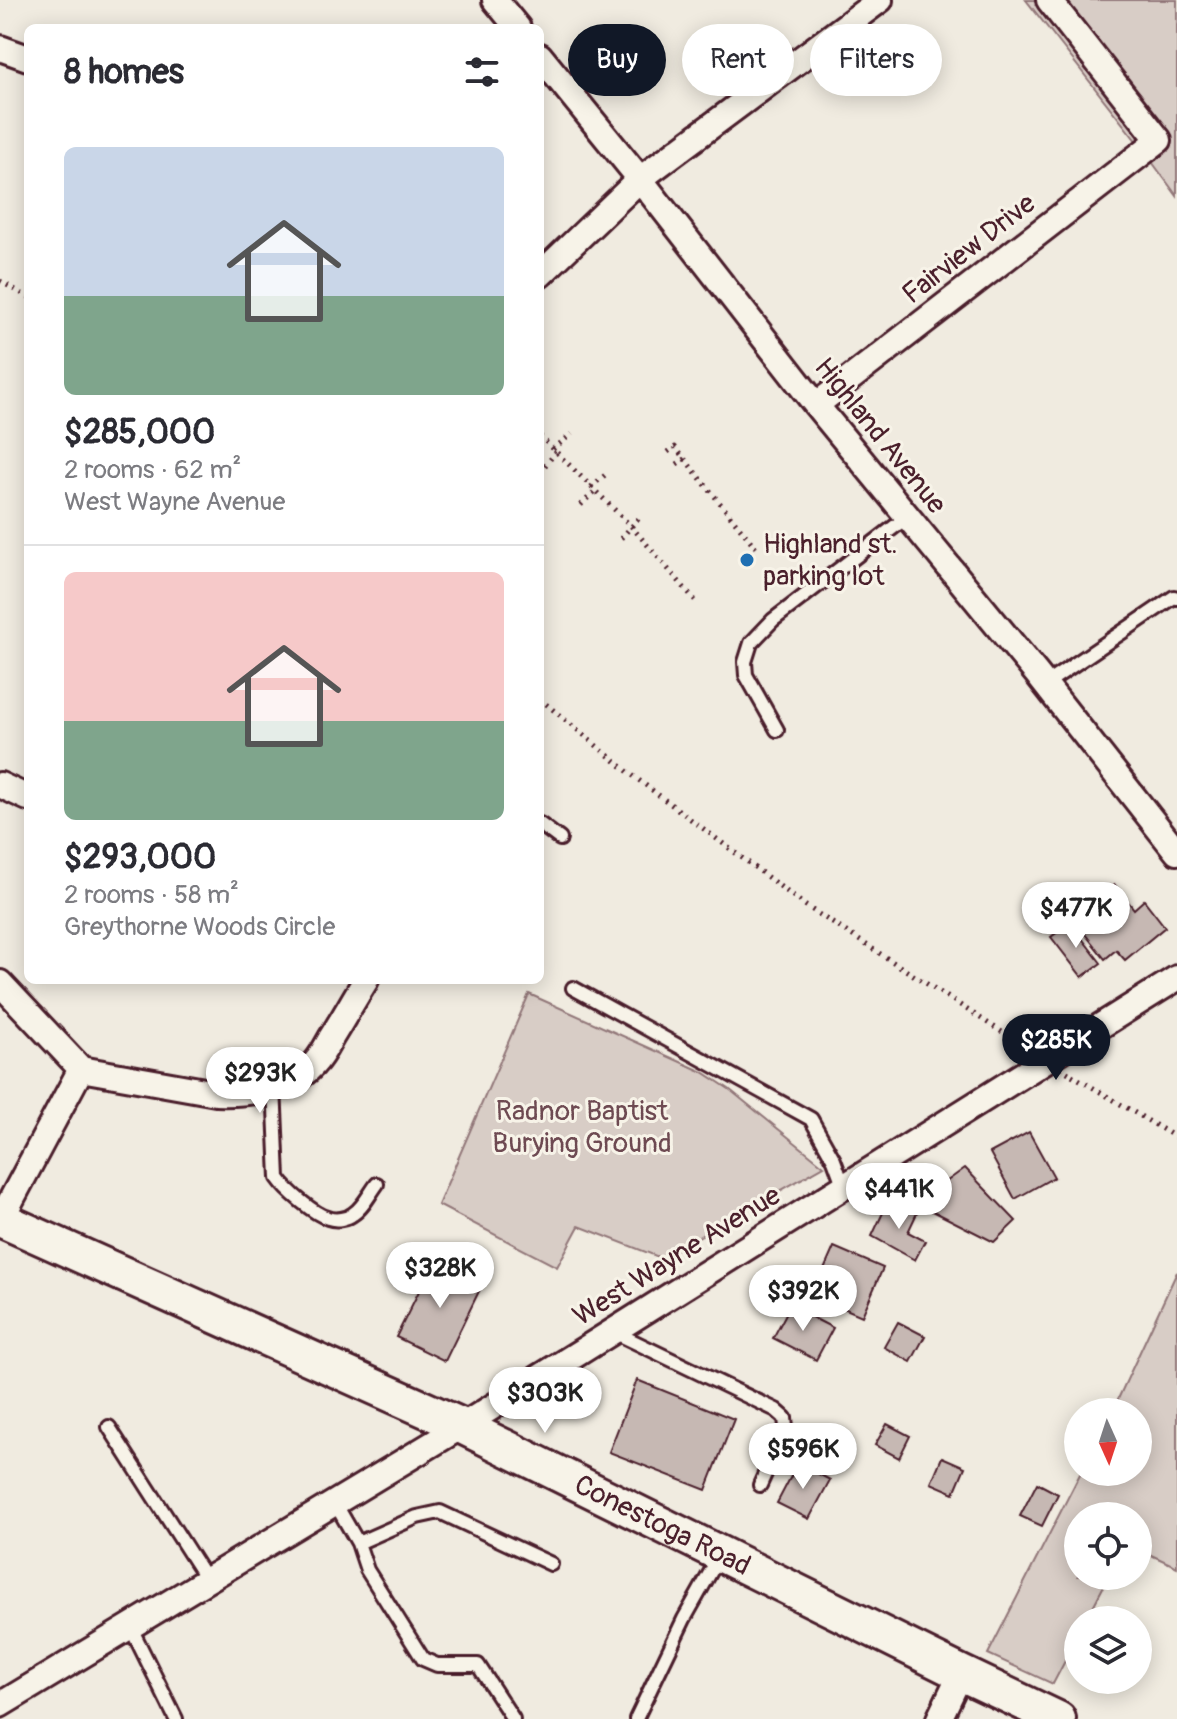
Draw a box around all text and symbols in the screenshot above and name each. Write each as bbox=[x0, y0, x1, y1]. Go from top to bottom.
chip: Buy bbox=[568, 24, 666, 96]
chip: Rent bbox=[682, 24, 794, 96]
chip: Filters bbox=[810, 24, 942, 96]
icon: filters bbox=[460, 50, 504, 94]
text: 8 homes bbox=[64, 51, 184, 94]
street label: Fairview Drive bbox=[895, 186, 1043, 312]
icon: home bbox=[212, 199, 356, 343]
street label: Highland Avenue bbox=[806, 351, 954, 521]
text: $285,000 bbox=[64, 411, 215, 454]
text: 2 rooms · 62 m² bbox=[64, 454, 241, 486]
text: West Wayne Avenue bbox=[64, 486, 285, 518]
place label: Highland st. parking lot bbox=[763, 527, 898, 594]
marker: Highland st. parking lot bbox=[738, 551, 756, 569]
icon: home bbox=[212, 624, 356, 768]
text: $293,000 bbox=[64, 836, 216, 879]
text: 2 rooms · 58 m² bbox=[64, 879, 239, 911]
pin: $477K bbox=[1020, 882, 1132, 950]
text: $477K bbox=[1040, 892, 1112, 924]
text: Greythorne Woods Circle bbox=[64, 911, 335, 943]
pin: $285K bbox=[1000, 1014, 1112, 1082]
text: $285K bbox=[1020, 1024, 1092, 1056]
pin: $293K bbox=[204, 1047, 316, 1115]
text: $293K bbox=[224, 1057, 296, 1089]
park label: Radnor Baptist Burying Ground bbox=[492, 1094, 672, 1161]
pin: $441K bbox=[843, 1163, 955, 1231]
text: $441K bbox=[864, 1173, 934, 1205]
street label: West Wayne Avenue bbox=[567, 1178, 787, 1334]
pin: $328K bbox=[384, 1242, 496, 1310]
text: $328K bbox=[404, 1252, 476, 1284]
pin: $392K bbox=[747, 1265, 859, 1333]
text: $392K bbox=[767, 1275, 839, 1307]
pin: $303K bbox=[489, 1367, 601, 1435]
text: $303K bbox=[507, 1377, 583, 1409]
north arrow bbox=[1064, 1398, 1152, 1486]
map controls bbox=[1064, 1398, 1152, 1694]
pin: $596K bbox=[747, 1423, 859, 1491]
text: $596K bbox=[767, 1433, 839, 1465]
street label: Conestoga Road bbox=[569, 1467, 756, 1583]
button: locate bbox=[1064, 1502, 1152, 1590]
button: layers bbox=[1064, 1606, 1152, 1694]

